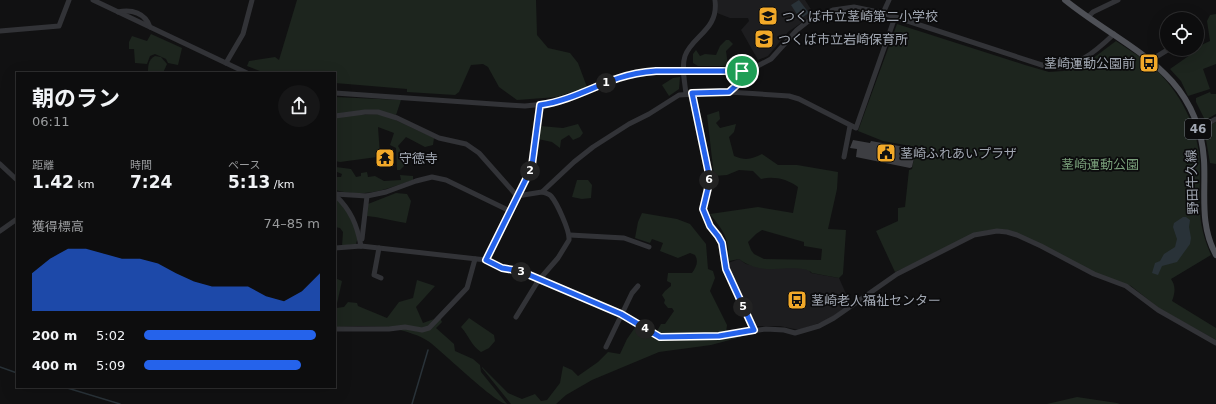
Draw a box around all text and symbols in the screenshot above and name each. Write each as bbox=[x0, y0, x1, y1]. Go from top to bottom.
school or university icon: つくば市立茎崎第二小学校 bbox=[757, 5, 779, 27]
place label: つくば市立茎崎第二小学校 bbox=[782, 9, 938, 24]
map controls bbox=[1160, 12, 1204, 56]
button: locate bbox=[1160, 12, 1204, 56]
school or university icon: つくば市立岩崎保育所 bbox=[753, 28, 775, 50]
place label: つくば市立岩崎保育所 bbox=[778, 32, 908, 47]
bus stop icon: 茎崎運動公園前 bbox=[1138, 52, 1160, 74]
pin bbox=[725, 54, 759, 88]
place label: 茎崎運動公園前 bbox=[1044, 56, 1135, 71]
icon: arrive bbox=[731, 60, 753, 82]
pin: 1 bbox=[596, 73, 616, 93]
text: 1 bbox=[602, 76, 610, 89]
button: share bbox=[278, 85, 320, 127]
text: 朝のラン bbox=[32, 86, 120, 111]
text: 06:11 bbox=[32, 114, 69, 129]
road number: 46 bbox=[1185, 119, 1211, 139]
public building icon: 茎崎ふれあいプラザ bbox=[875, 142, 897, 164]
place label: 茎崎ふれあいプラザ bbox=[900, 146, 1017, 161]
temple icon: 守徳寺 bbox=[374, 147, 396, 169]
street label: 野田牛久線 bbox=[1183, 149, 1201, 215]
place label: 守徳寺 bbox=[399, 151, 438, 166]
park label: 茎崎運動公園 bbox=[1061, 157, 1139, 172]
text: 距離 bbox=[32, 159, 54, 172]
text: 時間 bbox=[130, 159, 152, 172]
text: ペース bbox=[228, 159, 260, 172]
pin: 2 bbox=[520, 161, 540, 181]
text: 2 bbox=[526, 164, 534, 177]
pin: 6 bbox=[699, 170, 719, 190]
text: 1.42 bbox=[32, 172, 74, 192]
text: 7:24 bbox=[130, 172, 172, 192]
text: 5:13 bbox=[228, 172, 270, 192]
text: 6 bbox=[705, 173, 713, 186]
text: km bbox=[74, 178, 95, 191]
text: /km bbox=[270, 178, 295, 191]
text: 74–85 m bbox=[264, 216, 320, 231]
text: 獲得標高 bbox=[32, 219, 84, 234]
pin: 3 bbox=[511, 262, 531, 282]
text: 3 bbox=[517, 265, 525, 278]
bus stop icon: 茎崎老人福祉センター bbox=[786, 289, 808, 311]
place label: 茎崎老人福祉センター bbox=[811, 293, 941, 308]
pin: 5 bbox=[733, 297, 753, 317]
text: 5 bbox=[739, 300, 747, 313]
pin: 4 bbox=[635, 319, 655, 339]
text: 4 bbox=[641, 322, 649, 335]
text: 200 m bbox=[32, 328, 77, 343]
text: 5:02 bbox=[96, 328, 125, 343]
text: 400 m bbox=[32, 358, 77, 373]
text: 5:09 bbox=[96, 358, 125, 373]

